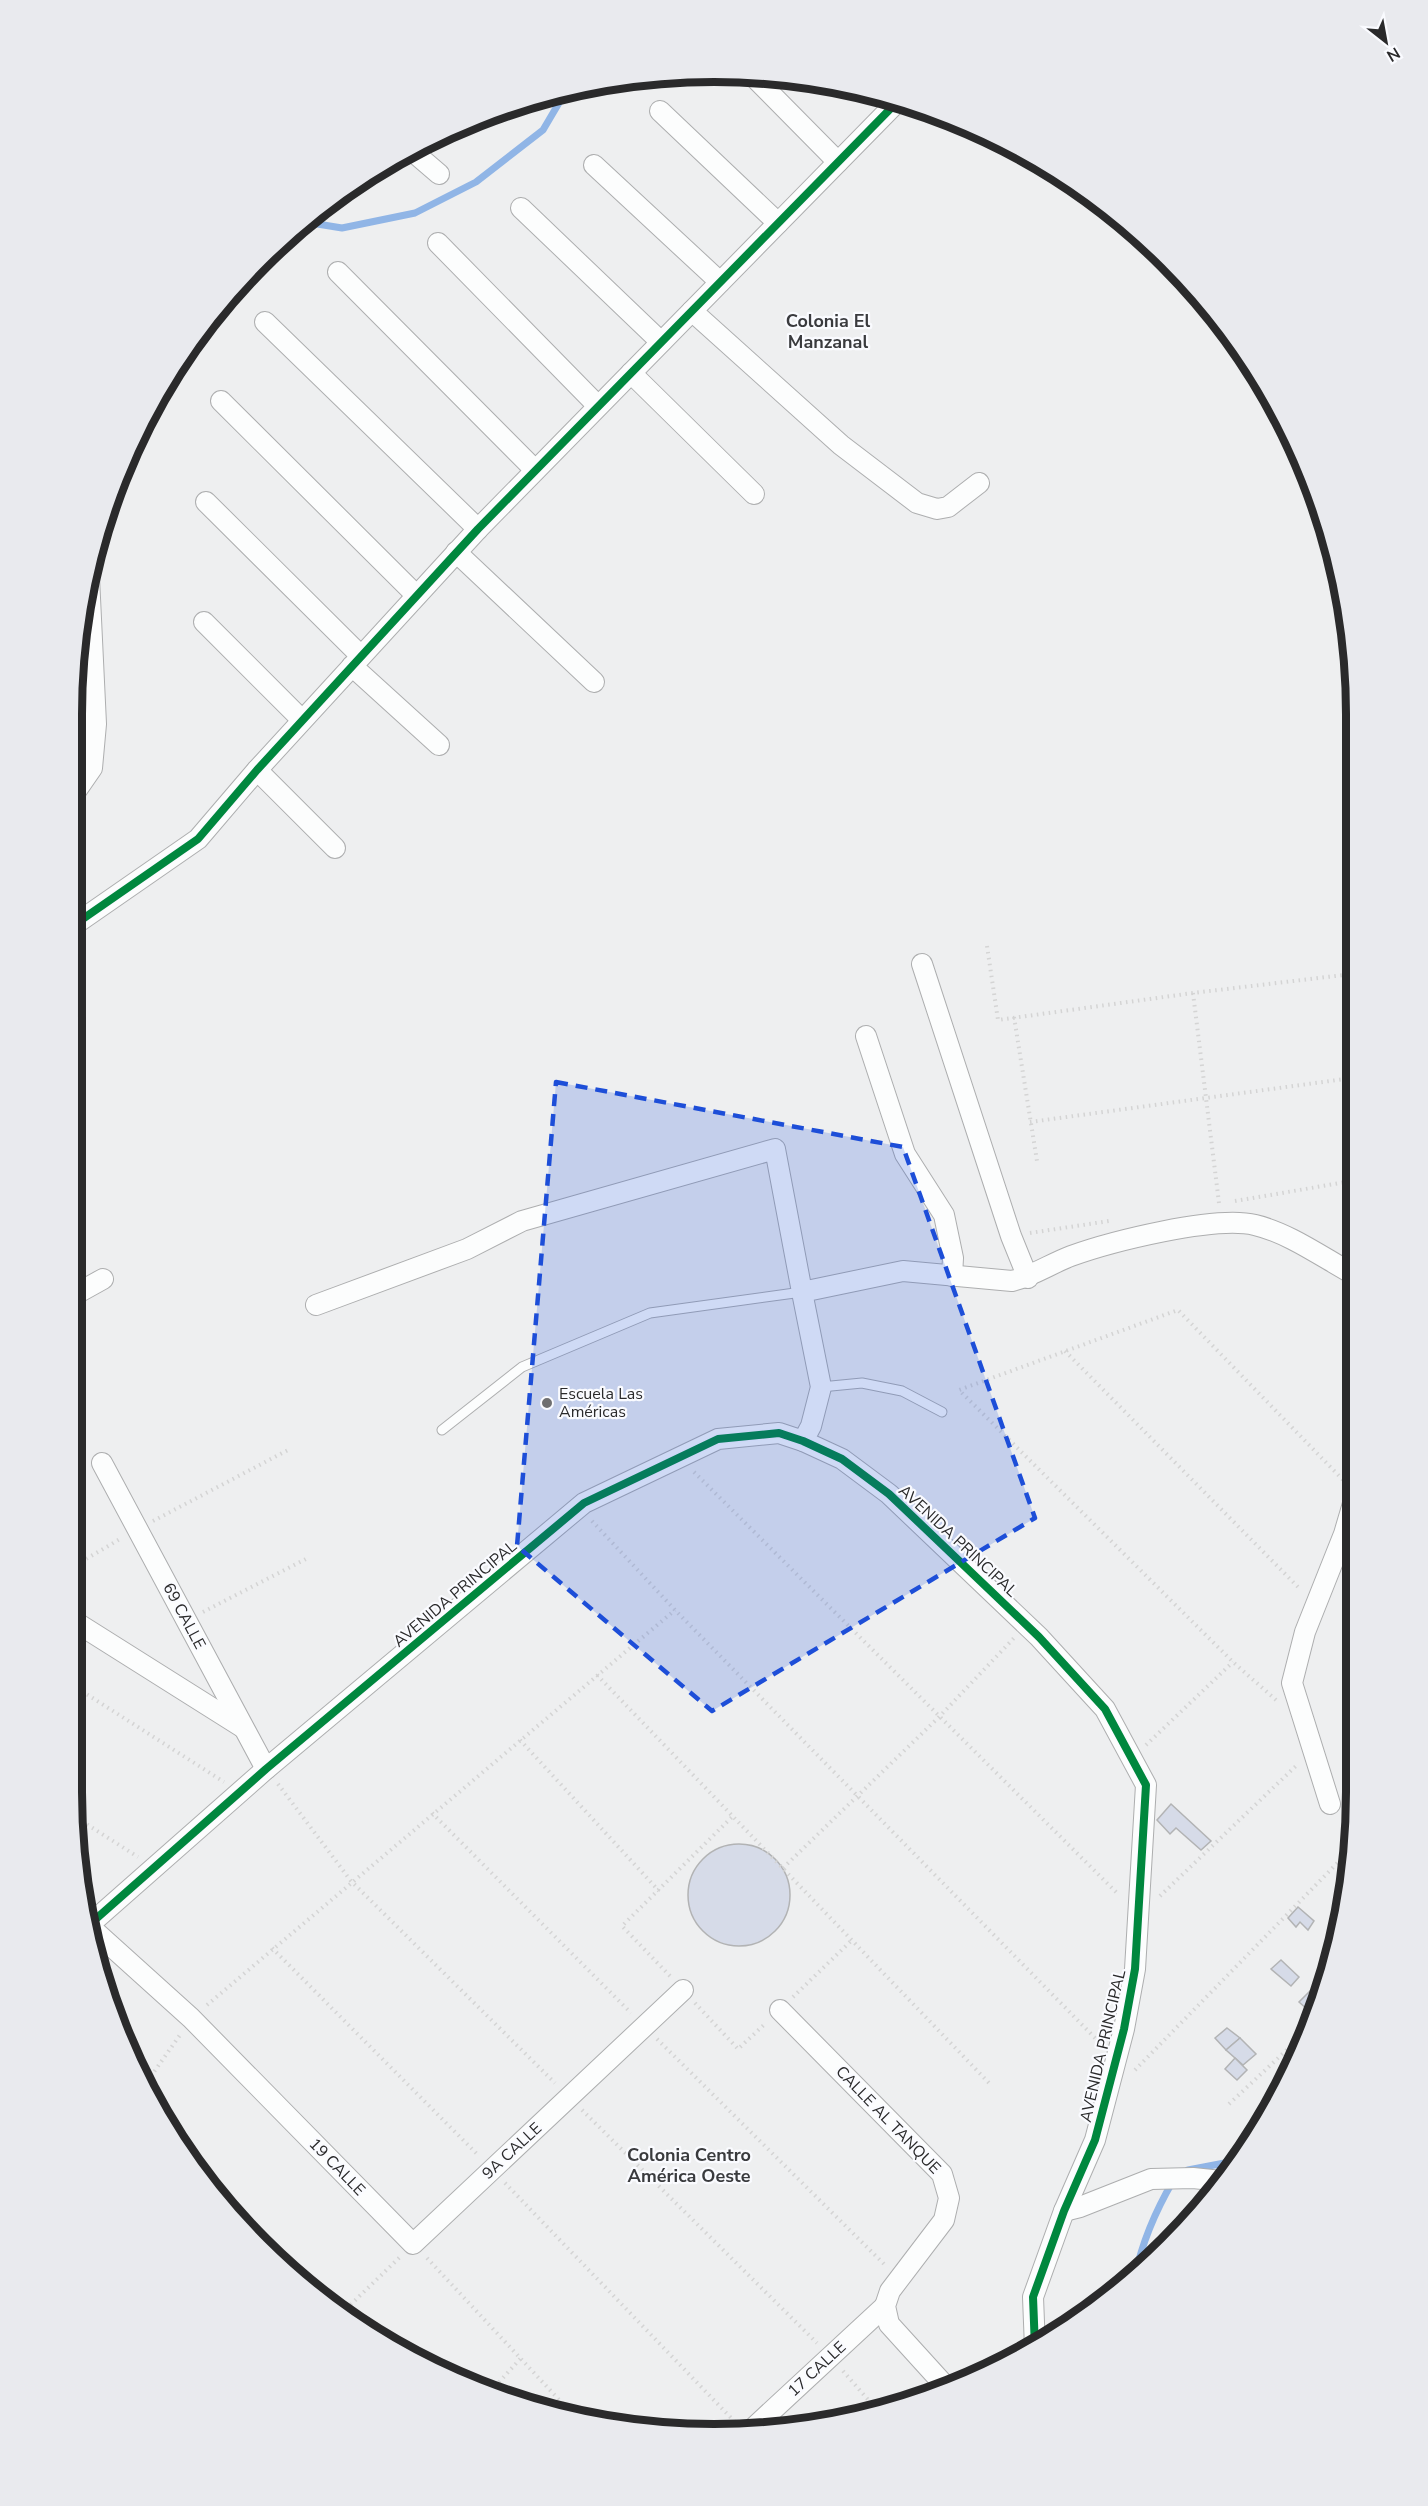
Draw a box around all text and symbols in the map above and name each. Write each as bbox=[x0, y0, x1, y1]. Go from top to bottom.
north arrow bbox=[1356, 12, 1416, 72]
text: N bbox=[1382, 41, 1404, 67]
district label: Colonia El Manzanal bbox=[786, 309, 870, 354]
place label: Escuela Las Américas bbox=[559, 1383, 643, 1423]
marker: Escuela Las Américas bbox=[540, 1396, 554, 1410]
street label: AVENIDA PRINCIPAL bbox=[894, 1480, 1023, 1602]
street label: AVENIDA PRINCIPAL bbox=[388, 1535, 522, 1652]
street label: 69 CALLE bbox=[157, 1579, 211, 1653]
street label: AVENIDA PRINCIPAL bbox=[1075, 1967, 1131, 2124]
street label: CALLE AL TANQUE bbox=[831, 2061, 945, 2179]
street label: 9A CALLE bbox=[477, 2118, 547, 2184]
street label: 19 CALLE bbox=[304, 2133, 370, 2201]
district label: Colonia Centro América Oeste bbox=[627, 2143, 751, 2188]
street label: 17 CALLE bbox=[783, 2336, 851, 2402]

